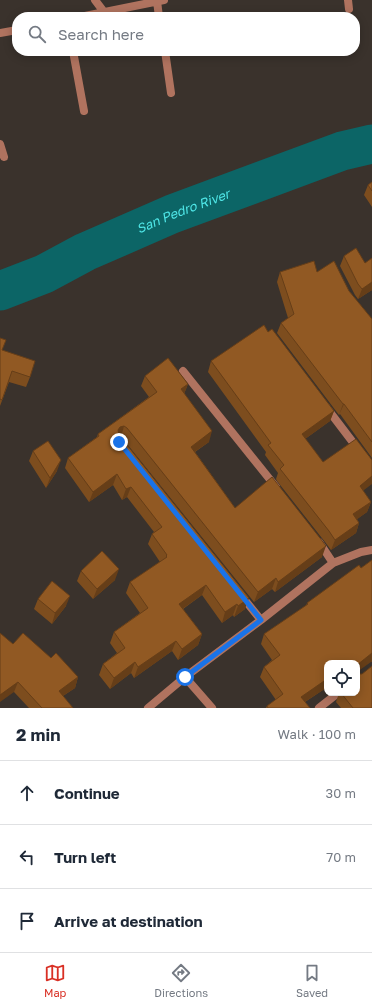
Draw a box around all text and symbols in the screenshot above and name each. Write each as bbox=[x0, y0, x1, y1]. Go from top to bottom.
search box bbox=[12, 12, 360, 56]
icon: search bbox=[26, 23, 48, 45]
text: Search here bbox=[58, 25, 144, 43]
water label: San Pedro River bbox=[134, 185, 234, 237]
route end bbox=[110, 433, 128, 451]
map controls bbox=[324, 660, 360, 696]
button: locate bbox=[324, 660, 360, 696]
route start bbox=[176, 668, 194, 686]
text: 2 min bbox=[16, 724, 60, 745]
text: Walk · 100 m bbox=[278, 726, 356, 742]
icon: ahead bbox=[16, 782, 38, 804]
text: Continue bbox=[54, 784, 120, 802]
text: 30 m bbox=[326, 785, 356, 801]
icon: left bbox=[16, 846, 38, 868]
text: Turn left bbox=[54, 848, 116, 866]
text: 70 m bbox=[326, 849, 356, 865]
icon: arrive bbox=[16, 910, 38, 932]
text: Arrive at destination bbox=[54, 912, 203, 930]
tab: Map bbox=[44, 962, 66, 999]
tab: Directions bbox=[154, 962, 208, 999]
tab: Saved bbox=[296, 962, 328, 999]

